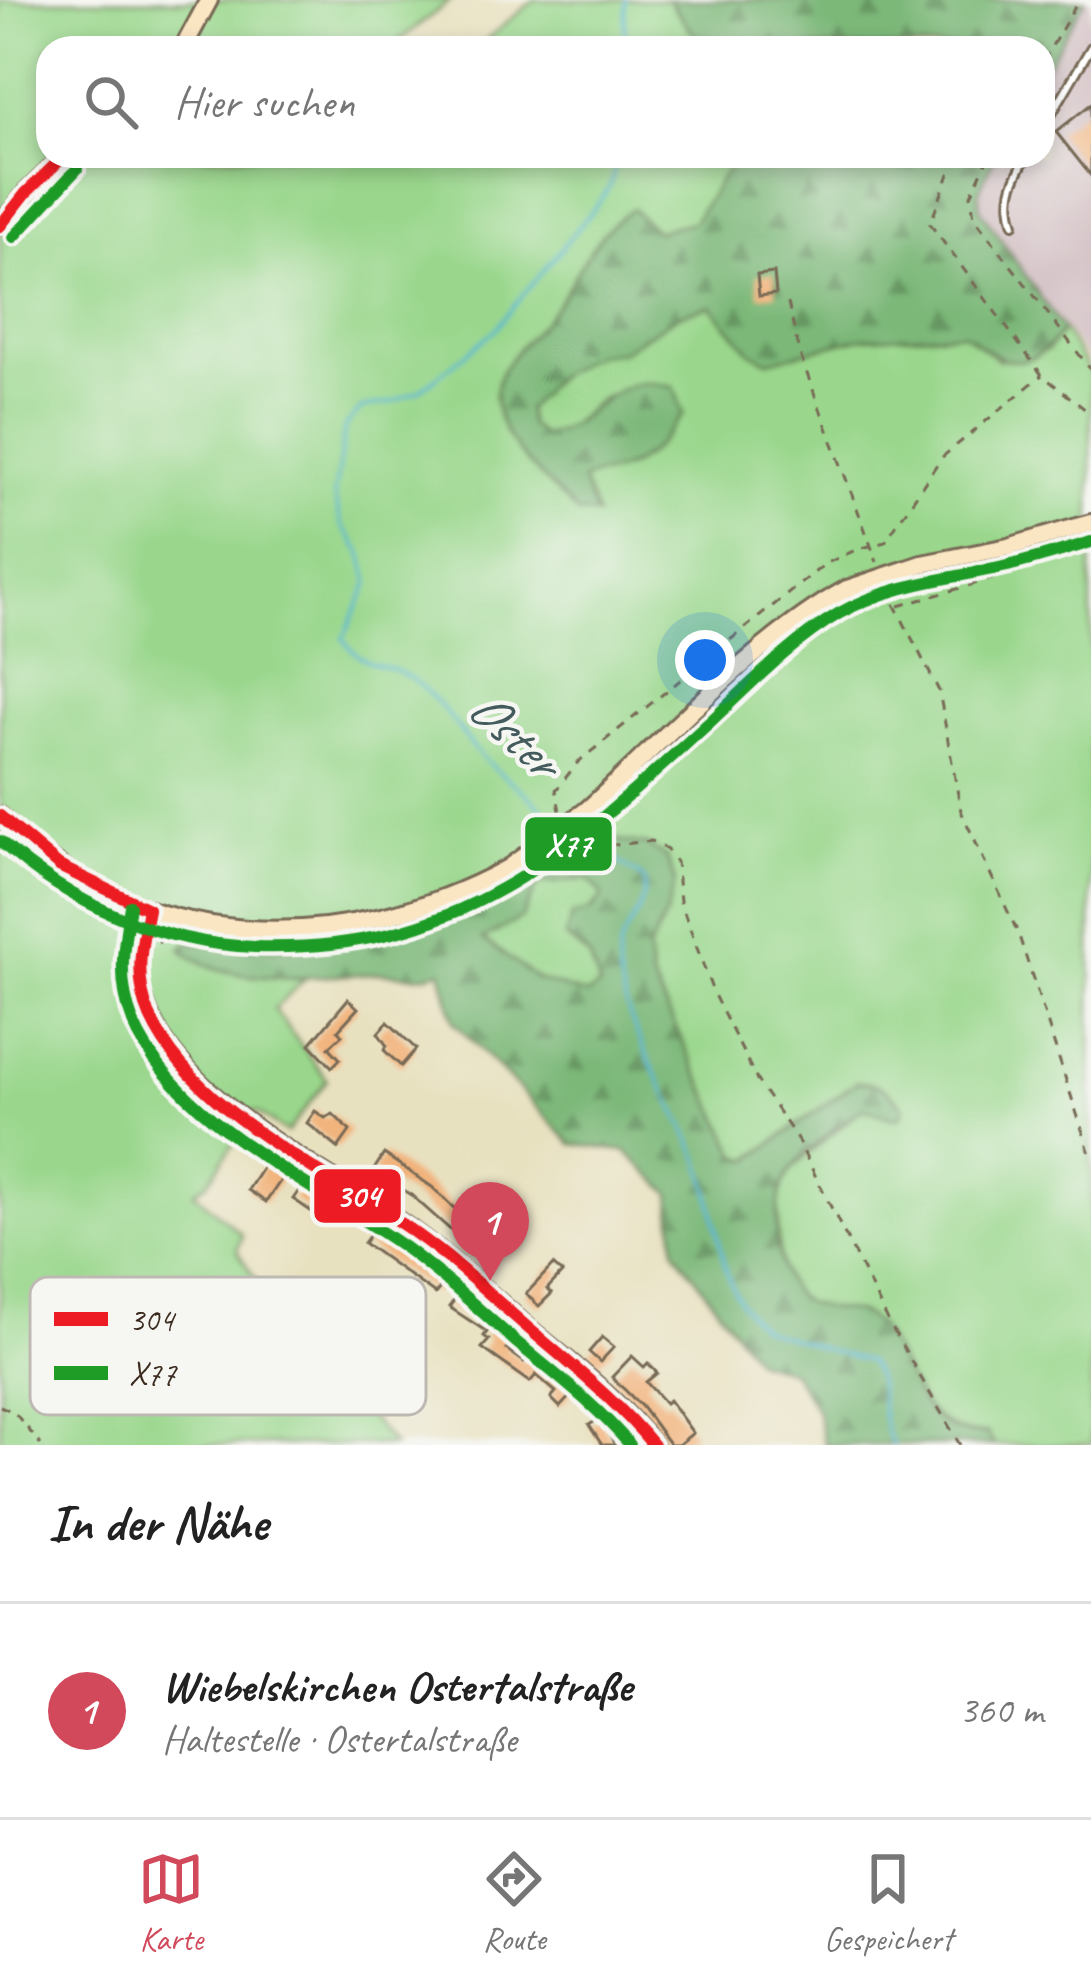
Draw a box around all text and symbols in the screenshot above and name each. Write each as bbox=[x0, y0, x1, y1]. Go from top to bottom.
search box bbox=[36, 36, 1055, 168]
icon: search bbox=[78, 69, 144, 135]
text: Hier suchen bbox=[174, 74, 354, 131]
your location bbox=[675, 630, 735, 690]
water label: Oster bbox=[454, 674, 581, 798]
line badge: X77 bbox=[523, 815, 614, 873]
text: X77 bbox=[545, 824, 595, 866]
line badge: 304 bbox=[312, 1167, 403, 1225]
text: 304 bbox=[336, 1175, 384, 1217]
pin: 1 bbox=[451, 1182, 529, 1281]
legend bbox=[30, 1277, 426, 1415]
text: 304 bbox=[129, 1299, 177, 1341]
text: X77 bbox=[129, 1353, 178, 1395]
text: In der Nähe bbox=[48, 1491, 267, 1555]
text: Wiebelskirchen Ostertalstraße bbox=[162, 1658, 632, 1715]
text: 1 bbox=[78, 1686, 96, 1735]
text: 360 m bbox=[959, 1686, 1043, 1735]
text: Haltestelle · Ostertalstraße bbox=[162, 1715, 516, 1764]
tab: Karte bbox=[138, 1846, 204, 1960]
tab: Route bbox=[481, 1846, 547, 1960]
tab: Gespeichert bbox=[824, 1846, 953, 1960]

